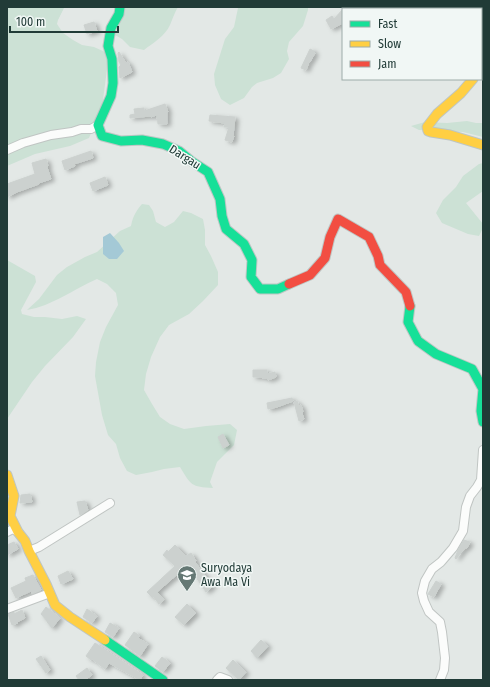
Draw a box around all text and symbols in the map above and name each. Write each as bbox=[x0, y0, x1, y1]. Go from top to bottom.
scale bar bbox=[10, 8, 118, 34]
legend bbox=[342, 8, 482, 80]
text: 100 m bbox=[16, 15, 45, 29]
text: Fast bbox=[378, 17, 397, 31]
text: Slow bbox=[378, 37, 401, 51]
text: Jam bbox=[378, 57, 396, 71]
street label: Dargau bbox=[167, 142, 203, 172]
place label: Suryodaya Awa Ma Vi bbox=[201, 561, 252, 589]
school or university icon: Suryodaya Awa Ma Vi bbox=[176, 564, 198, 592]

